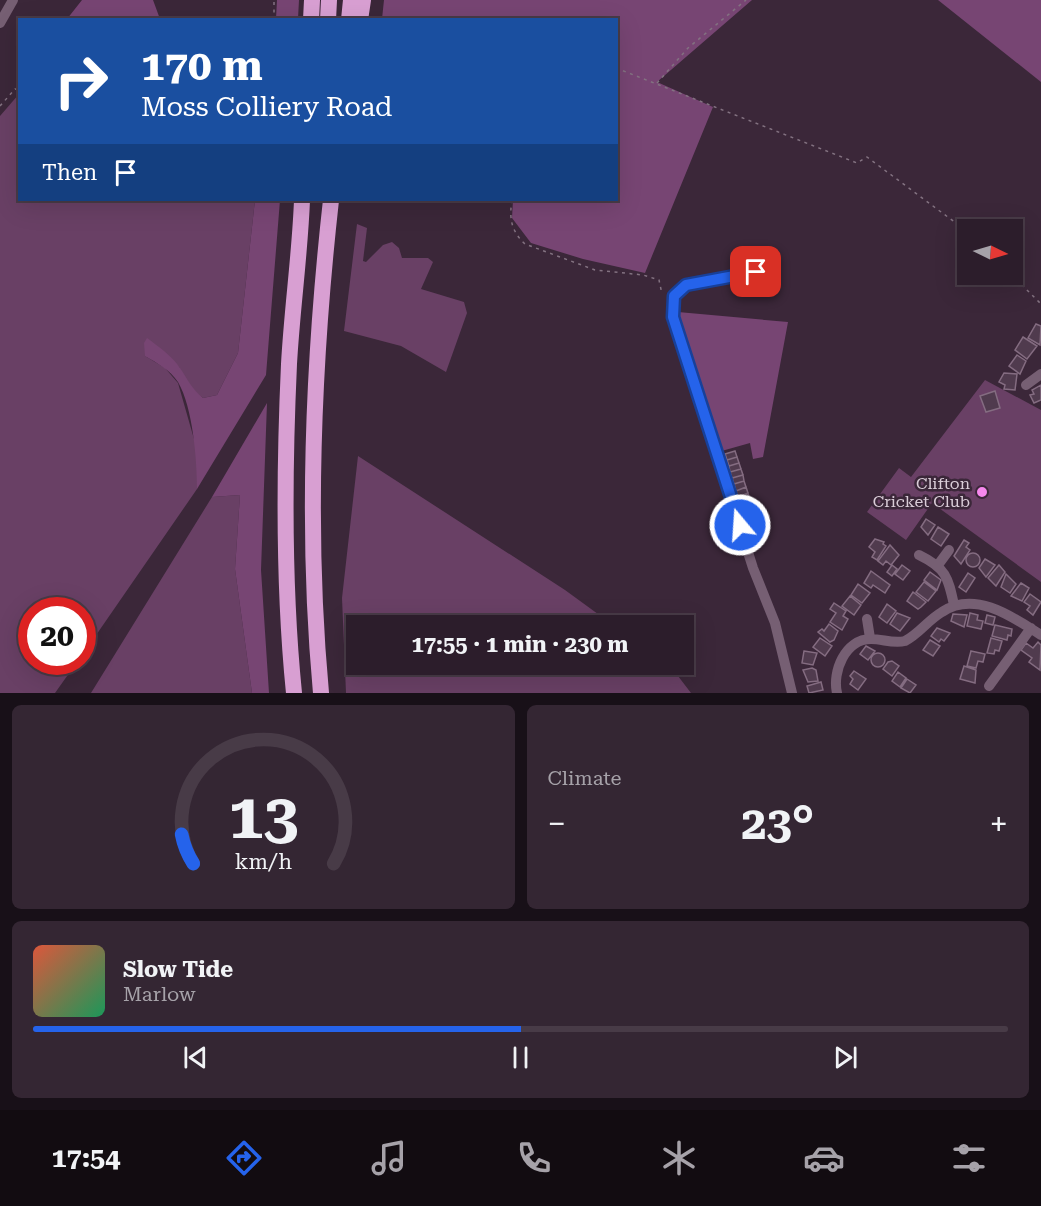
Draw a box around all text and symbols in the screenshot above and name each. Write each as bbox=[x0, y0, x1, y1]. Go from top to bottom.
text: 170 m bbox=[141, 41, 263, 90]
icon: right bbox=[42, 42, 120, 120]
text: Moss Colliery Road bbox=[141, 91, 392, 123]
icon: arrive bbox=[109, 156, 142, 189]
text: Then bbox=[42, 160, 97, 185]
north arrow bbox=[957, 219, 1023, 285]
map controls bbox=[957, 219, 1023, 285]
pin bbox=[730, 246, 781, 297]
icon: arrive bbox=[739, 255, 772, 288]
place label: Clifton Cricket Club bbox=[873, 474, 970, 511]
marker: Clifton Cricket Club bbox=[975, 485, 989, 499]
position arrow bbox=[708, 493, 772, 557]
speed limit sign: 20 bbox=[18, 597, 96, 675]
text: 17:55 · 1 min · 230 m bbox=[411, 632, 629, 657]
text: Climate bbox=[548, 766, 622, 790]
text: 13 bbox=[228, 780, 298, 853]
text: 23° bbox=[741, 797, 814, 850]
text: − bbox=[548, 804, 566, 843]
text: + bbox=[990, 804, 1008, 843]
text: km/h bbox=[235, 849, 292, 874]
text: Slow Tide bbox=[123, 957, 233, 982]
text: Marlow bbox=[123, 982, 196, 1006]
icon: previous bbox=[179, 1041, 212, 1074]
icon: pause bbox=[504, 1041, 537, 1074]
icon: next bbox=[829, 1041, 862, 1074]
icon: directions bbox=[223, 1137, 265, 1179]
icon: music bbox=[368, 1137, 410, 1179]
icon: phone bbox=[513, 1137, 555, 1179]
icon: climate bbox=[658, 1137, 700, 1179]
icon: car bbox=[803, 1137, 845, 1179]
icon: filters bbox=[948, 1137, 990, 1179]
text: 17:54 bbox=[51, 1142, 120, 1174]

